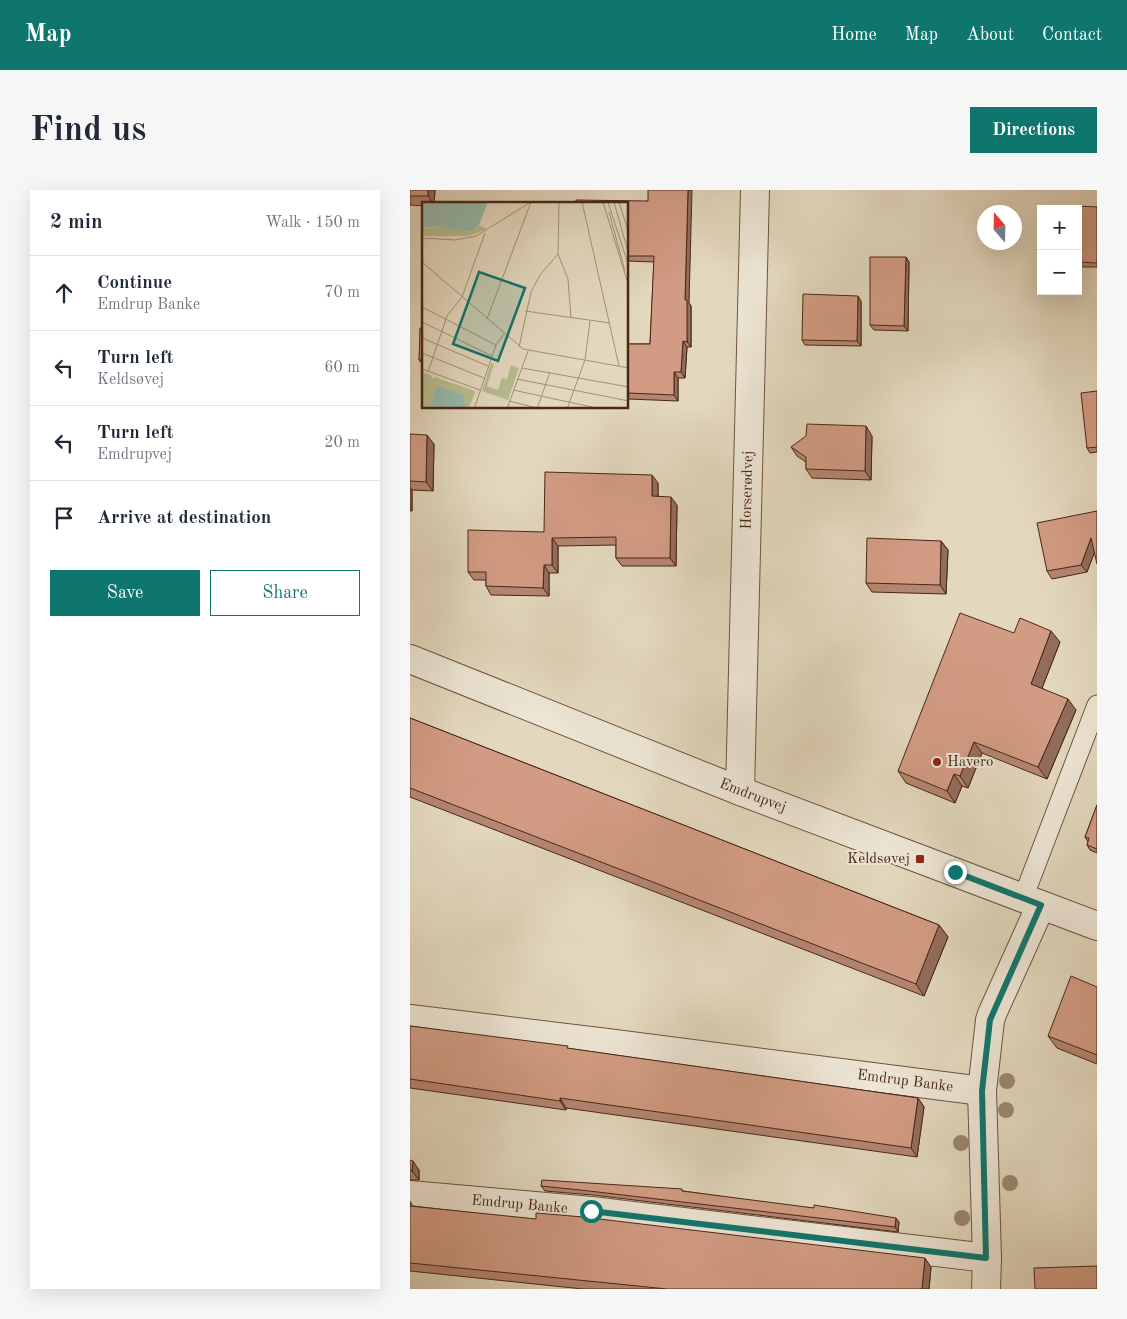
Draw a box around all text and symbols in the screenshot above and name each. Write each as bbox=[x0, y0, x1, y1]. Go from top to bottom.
text: Map bbox=[25, 23, 72, 47]
text: Home bbox=[831, 26, 877, 44]
text: Map bbox=[905, 26, 938, 44]
text: About bbox=[966, 26, 1014, 44]
text: Contact bbox=[1042, 26, 1102, 44]
button: Directions bbox=[970, 107, 1097, 153]
text: Find us bbox=[30, 113, 146, 148]
inset map bbox=[422, 202, 629, 409]
north arrow bbox=[977, 205, 1022, 250]
map controls bbox=[1037, 205, 1082, 295]
button: + bbox=[1037, 205, 1082, 250]
text: 2 min bbox=[50, 212, 103, 233]
text: Walk · 150 m bbox=[265, 215, 360, 231]
button: − bbox=[1037, 250, 1082, 295]
text: Continue bbox=[97, 274, 172, 293]
icon: ahead bbox=[50, 279, 78, 307]
text: 70 m bbox=[324, 285, 360, 301]
text: Emdrup Banke bbox=[97, 297, 200, 313]
text: Turn left bbox=[97, 349, 174, 368]
icon: left bbox=[50, 354, 78, 382]
text: 60 m bbox=[324, 360, 360, 376]
text: Keldsøvej bbox=[97, 372, 164, 388]
text: Turn left bbox=[97, 424, 174, 443]
icon: left bbox=[50, 429, 78, 457]
text: 20 m bbox=[324, 435, 360, 451]
text: Emdrupvej bbox=[97, 447, 172, 463]
street label: Horserødvej bbox=[739, 450, 756, 530]
icon: arrive bbox=[50, 504, 78, 532]
text: Arrive at destination bbox=[97, 509, 271, 528]
button: Save bbox=[50, 570, 200, 616]
button: Share bbox=[210, 570, 360, 616]
place label: Havero bbox=[947, 755, 993, 770]
marker: Havero bbox=[931, 756, 943, 768]
street label: Emdrupvej bbox=[717, 776, 788, 815]
place label: Keldsøvej bbox=[847, 852, 910, 867]
marker: Keldsøvej bbox=[914, 853, 926, 865]
route end bbox=[944, 861, 967, 884]
street label: Emdrup Banke bbox=[856, 1068, 954, 1095]
street label: Emdrup Banke bbox=[471, 1193, 569, 1216]
route start bbox=[580, 1200, 603, 1223]

